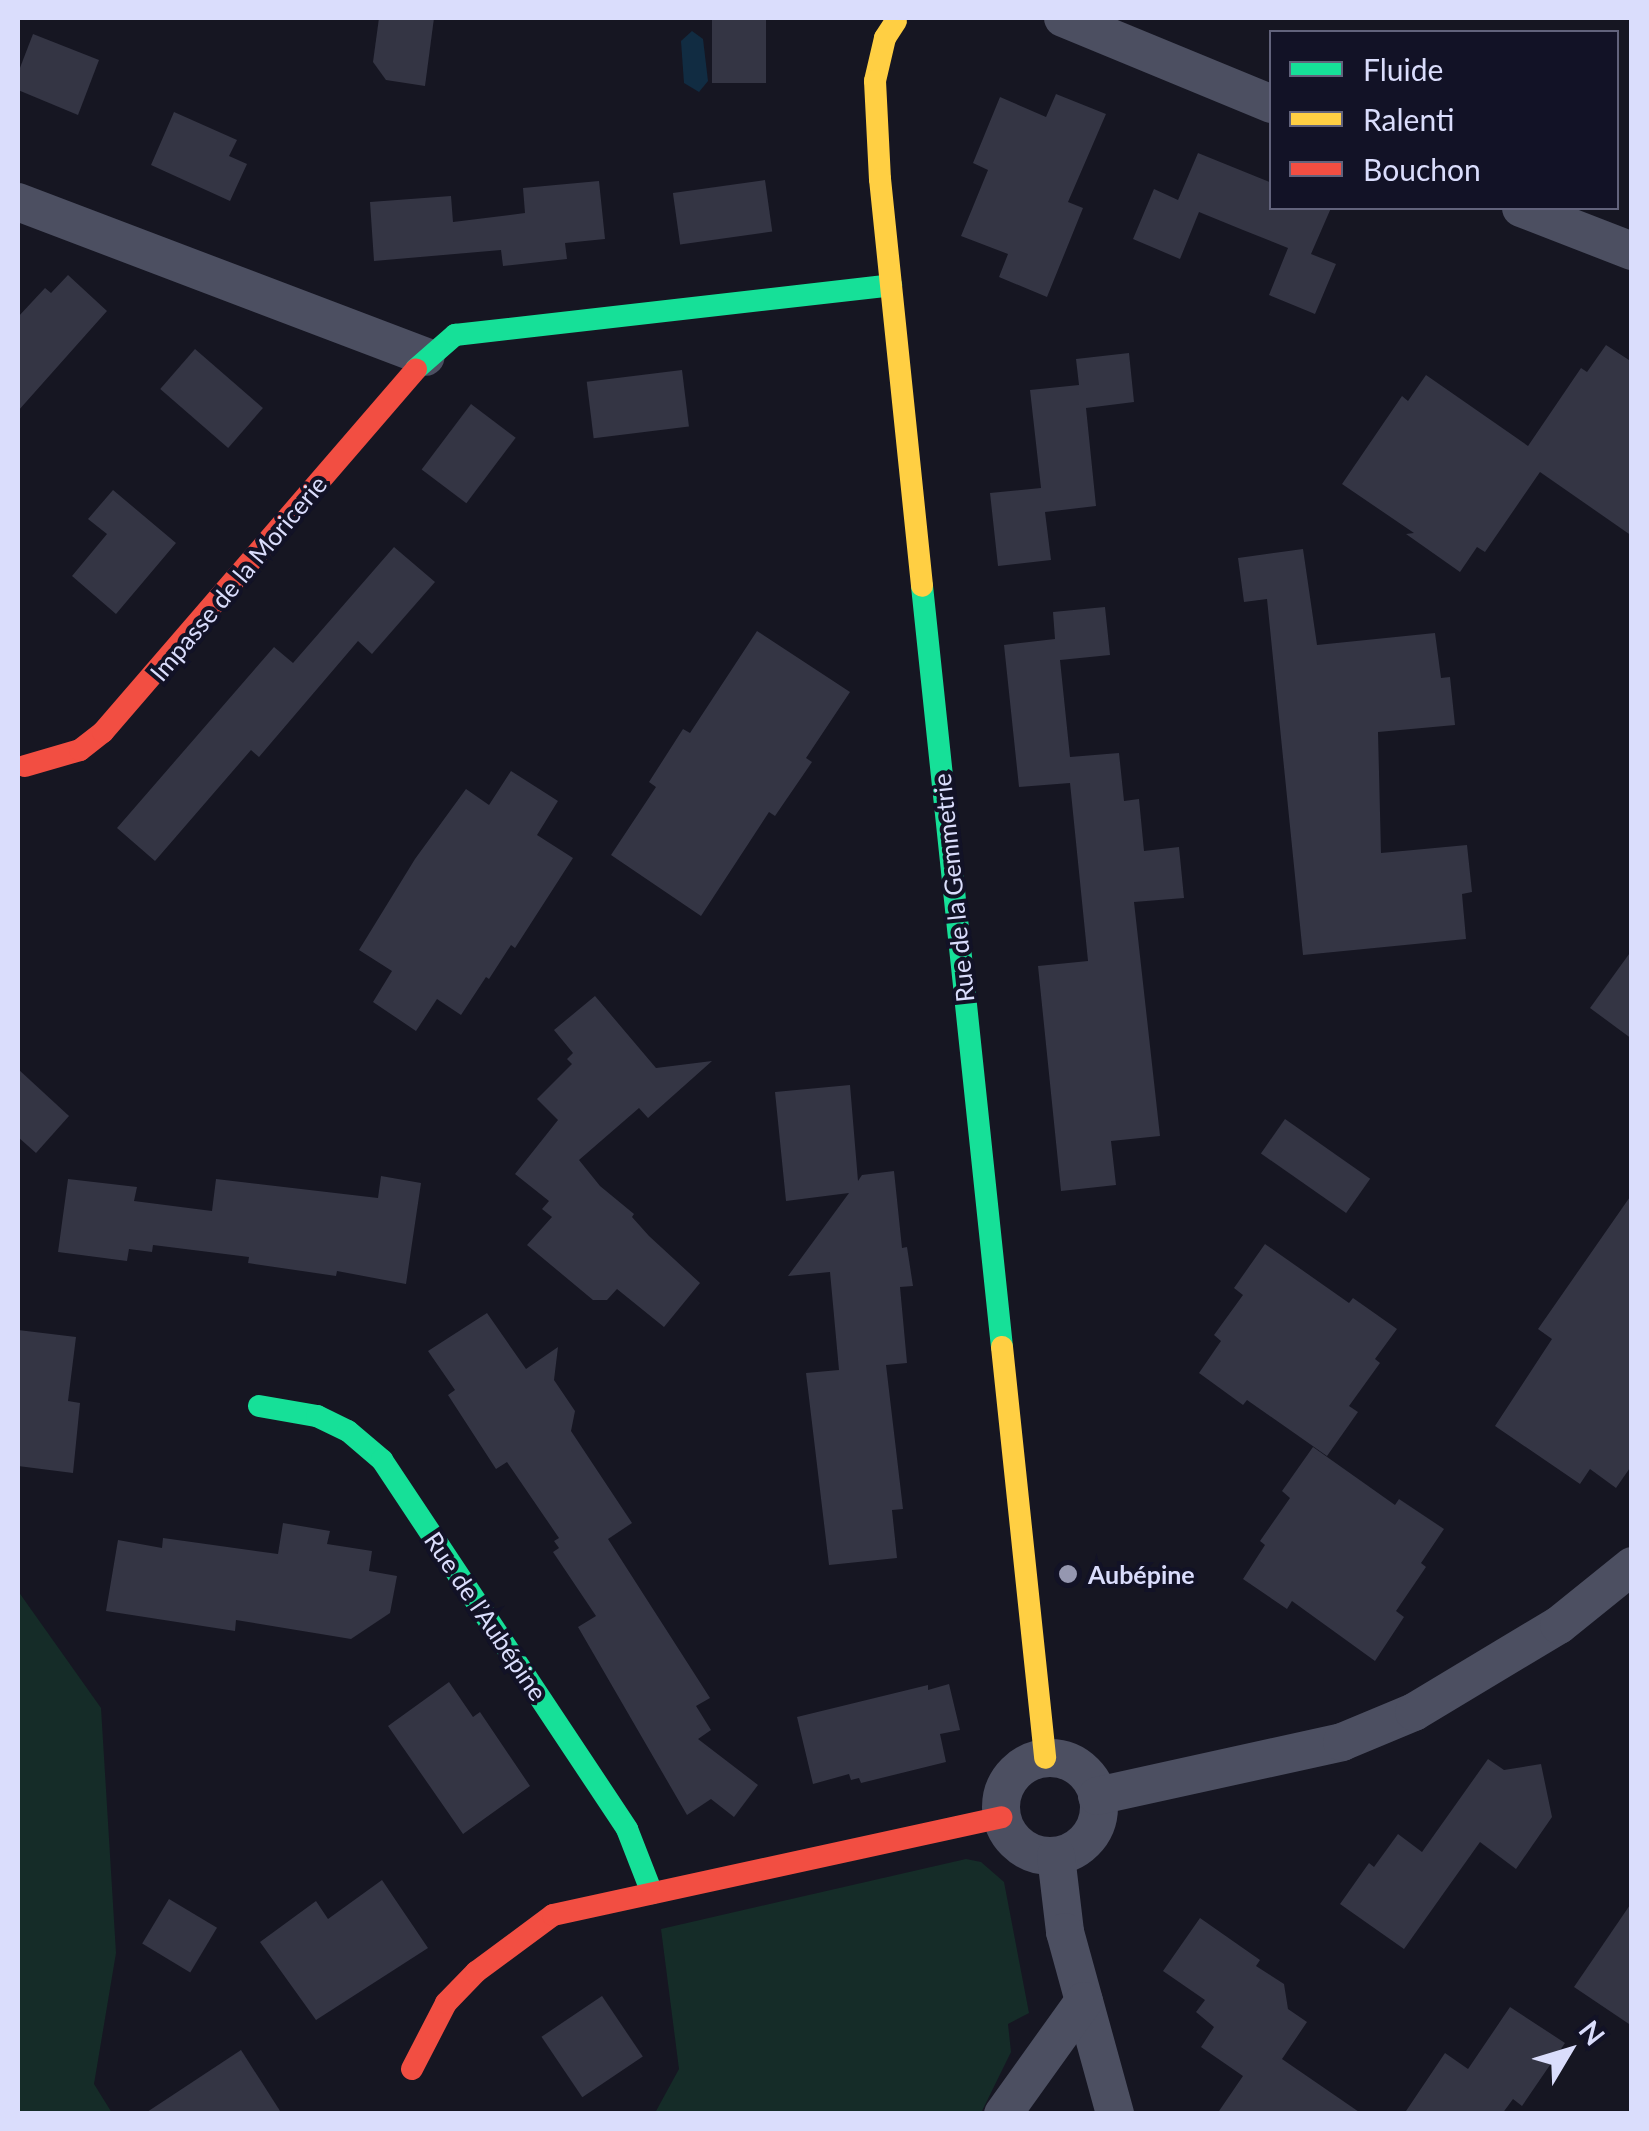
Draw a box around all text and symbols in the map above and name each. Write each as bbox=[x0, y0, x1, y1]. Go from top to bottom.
legend bbox=[1269, 30, 1619, 210]
text: Fluide bbox=[1363, 51, 1443, 87]
text: Ralenti bbox=[1363, 101, 1454, 137]
text: Bouchon bbox=[1363, 151, 1481, 187]
street label: Impasse de la Moricerie bbox=[143, 469, 333, 687]
street label: Rue de la Gemmetrie bbox=[926, 772, 980, 1004]
street label: Rue de l’Aubépine bbox=[419, 1526, 553, 1706]
place label: Aubépine bbox=[1088, 1559, 1195, 1589]
marker: Aubépine bbox=[1057, 1563, 1079, 1585]
north arrow bbox=[1519, 2001, 1619, 2101]
text: N bbox=[1573, 2014, 1613, 2051]

